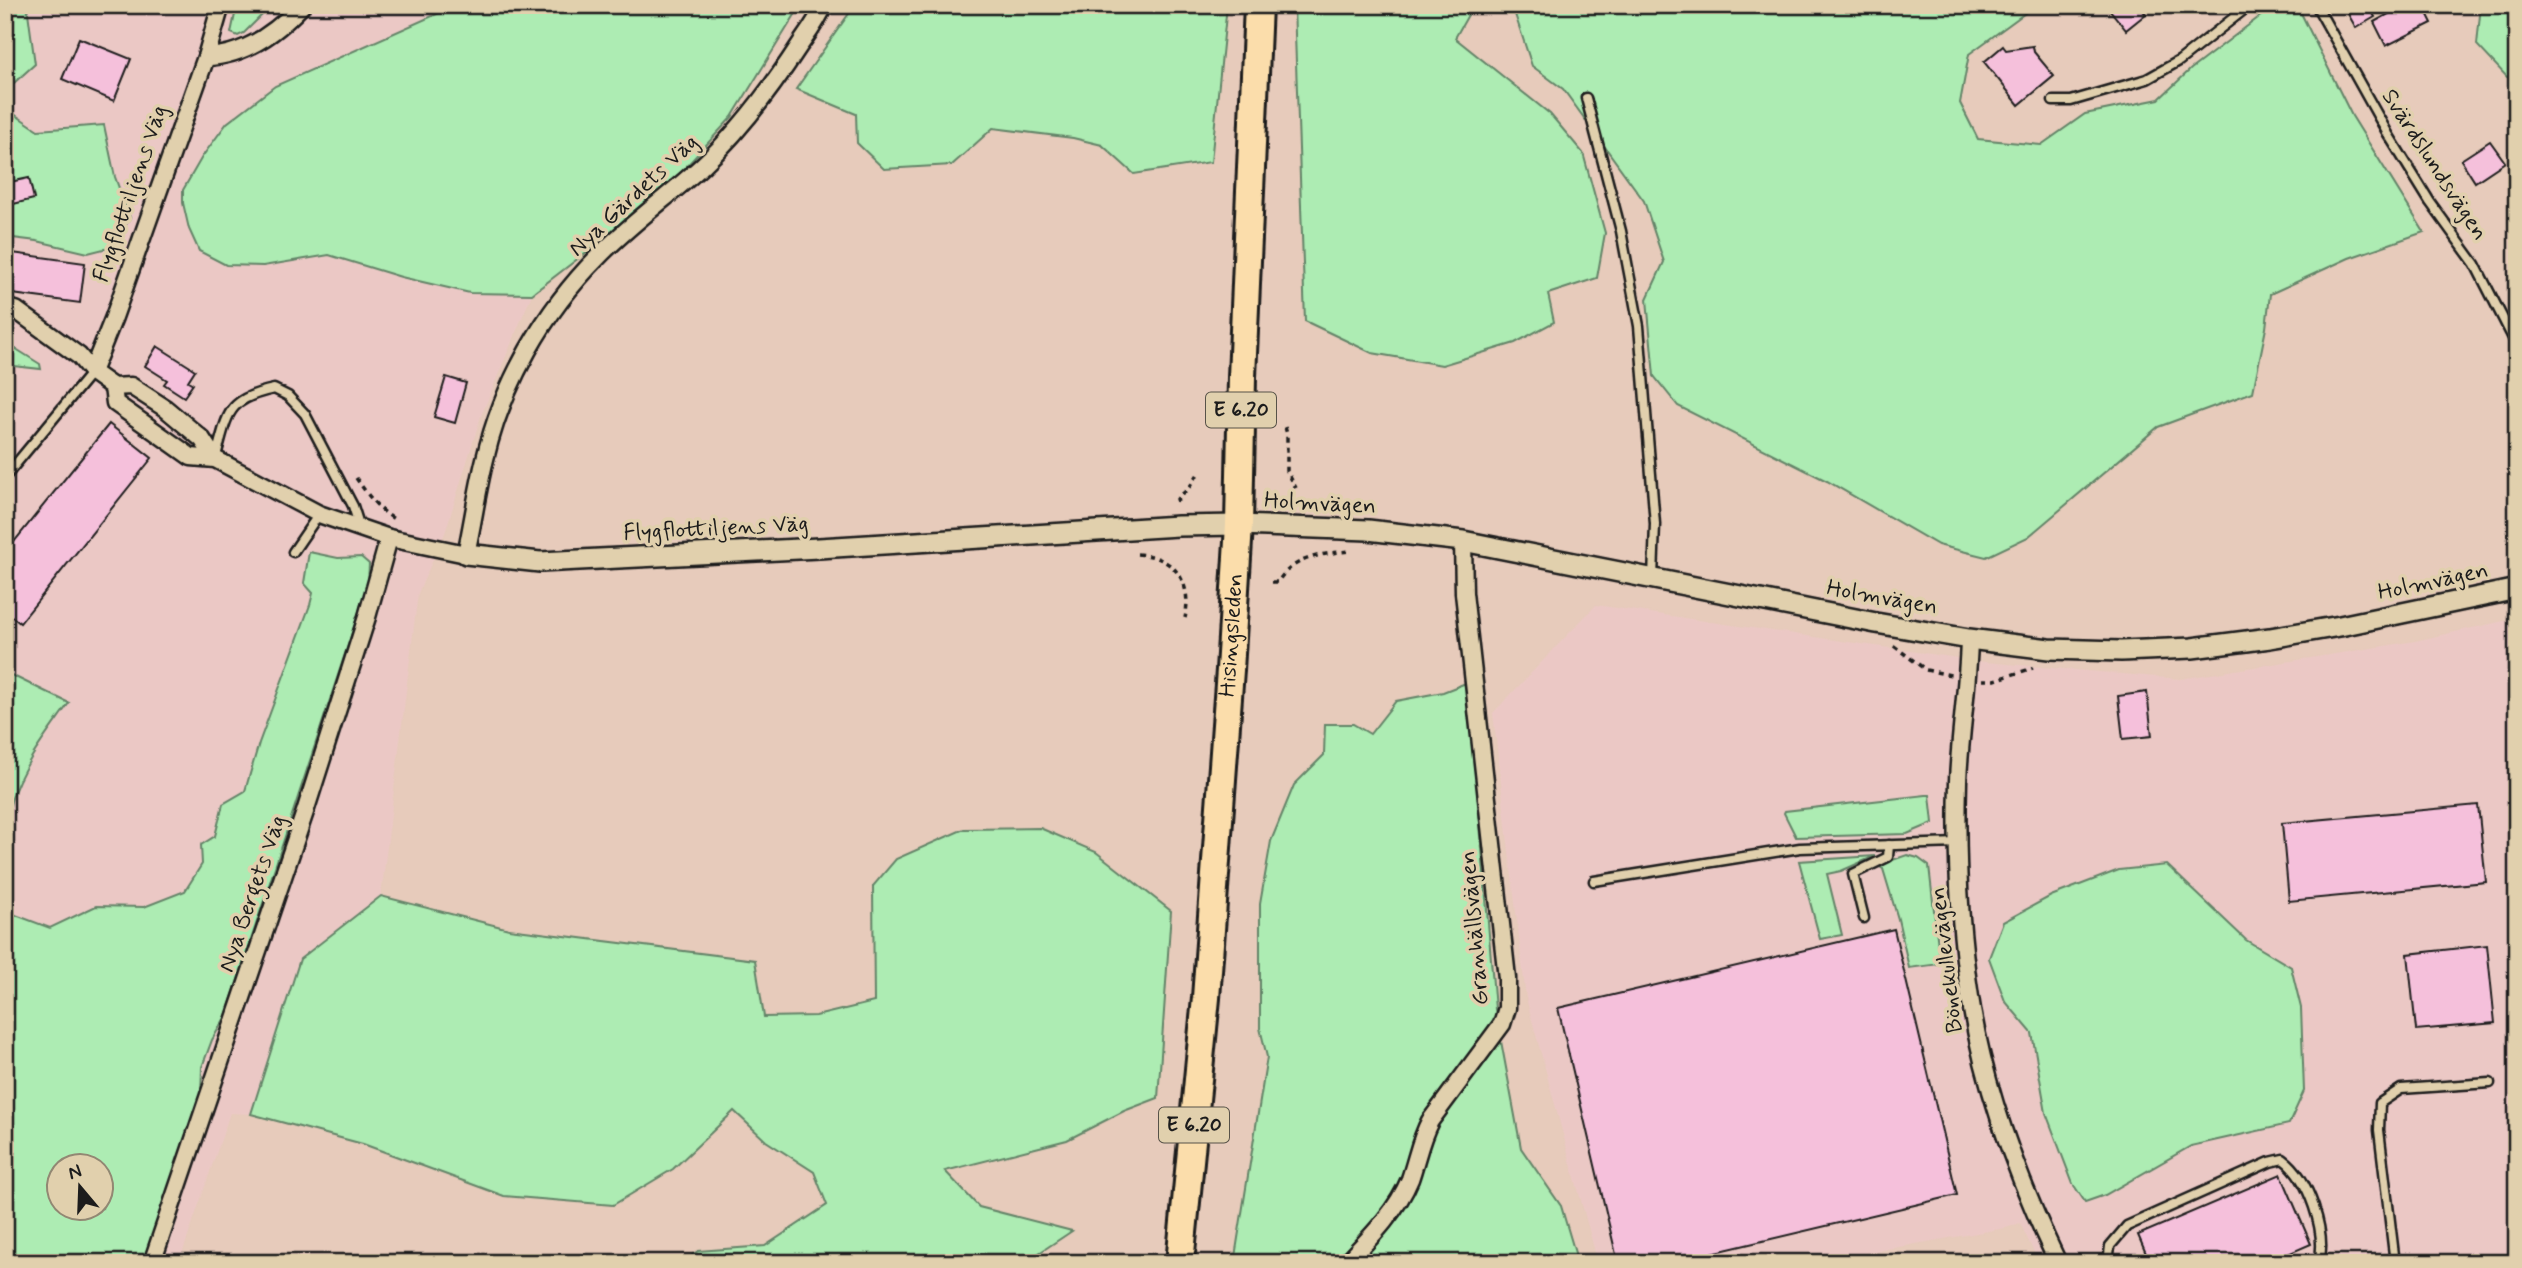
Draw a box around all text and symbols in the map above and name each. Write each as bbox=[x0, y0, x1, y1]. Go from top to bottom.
street label: Svärdslundsvägen bbox=[2374, 84, 2494, 246]
street label: Flygflottiljens Väg bbox=[87, 102, 175, 286]
street label: Nya Gärdets Väg bbox=[563, 128, 705, 264]
road number: E 6.20 bbox=[1206, 392, 1276, 428]
street label: Holmvägen bbox=[1263, 486, 1377, 522]
street label: Flygflottiljens Väg bbox=[623, 509, 809, 549]
street label: Holmvägen bbox=[2375, 556, 2491, 608]
street label: Hisingsleden bbox=[1213, 572, 1251, 698]
street label: Holmvägen bbox=[1824, 573, 1940, 623]
street label: Nya Bergets Väg bbox=[212, 812, 296, 977]
street label: Granhällsvägen bbox=[1453, 850, 1497, 1006]
street label: Bönekullevägen bbox=[1923, 885, 1971, 1035]
road number: E 6.20 bbox=[1159, 1108, 1229, 1142]
north arrow bbox=[46, 1152, 116, 1222]
text: N bbox=[65, 1158, 85, 1186]

